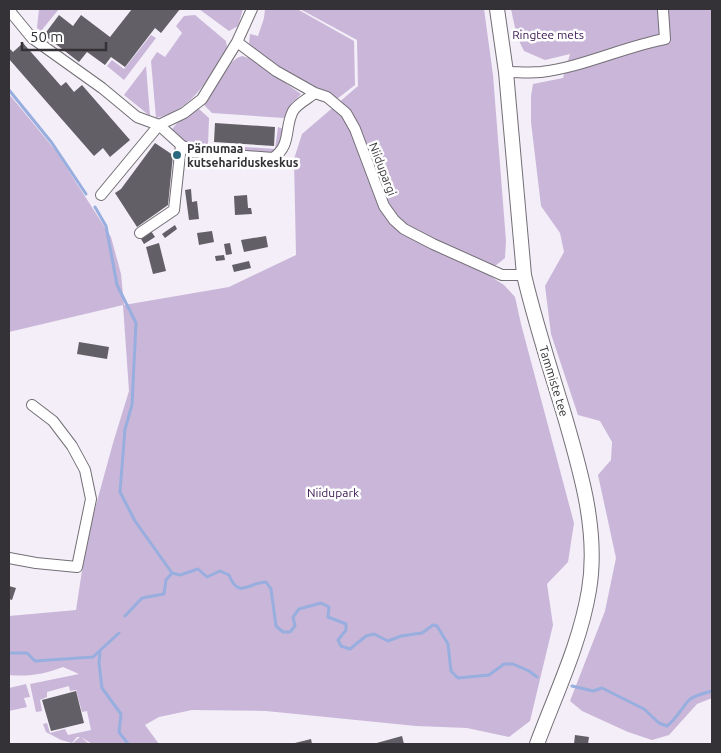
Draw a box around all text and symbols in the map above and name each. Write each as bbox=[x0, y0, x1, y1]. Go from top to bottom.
scale bar bbox=[22, 20, 106, 52]
text: 50 m bbox=[30, 28, 63, 45]
park label: Ringtee mets bbox=[512, 28, 584, 41]
street label: Niidupargi bbox=[367, 141, 399, 197]
place label: Pärnumaa kutsehariduskeskus bbox=[187, 142, 299, 169]
marker: Pärnumaa kutsehariduskeskus bbox=[171, 149, 183, 161]
street label: Tammiste tee bbox=[537, 344, 571, 418]
park label: Niidupark bbox=[307, 486, 359, 499]

